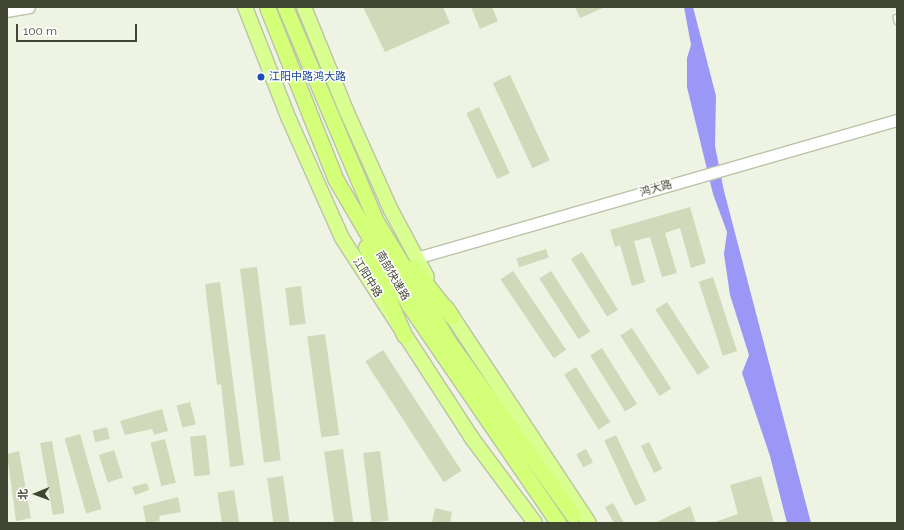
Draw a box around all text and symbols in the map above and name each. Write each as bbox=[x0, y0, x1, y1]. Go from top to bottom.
scale bar bbox=[18, 16, 139, 42]
text: 100 m bbox=[23, 24, 57, 38]
place label: 江阳中路鸿大路 bbox=[269, 70, 346, 84]
marker: 江阳中路鸿大路 bbox=[256, 72, 266, 82]
street label: 鸿大路 bbox=[638, 178, 674, 200]
street label: 南部快速路 bbox=[373, 249, 411, 303]
street label: 江阳中路 bbox=[350, 256, 384, 300]
north arrow bbox=[16, 474, 56, 514]
text: 北 bbox=[17, 489, 30, 500]

